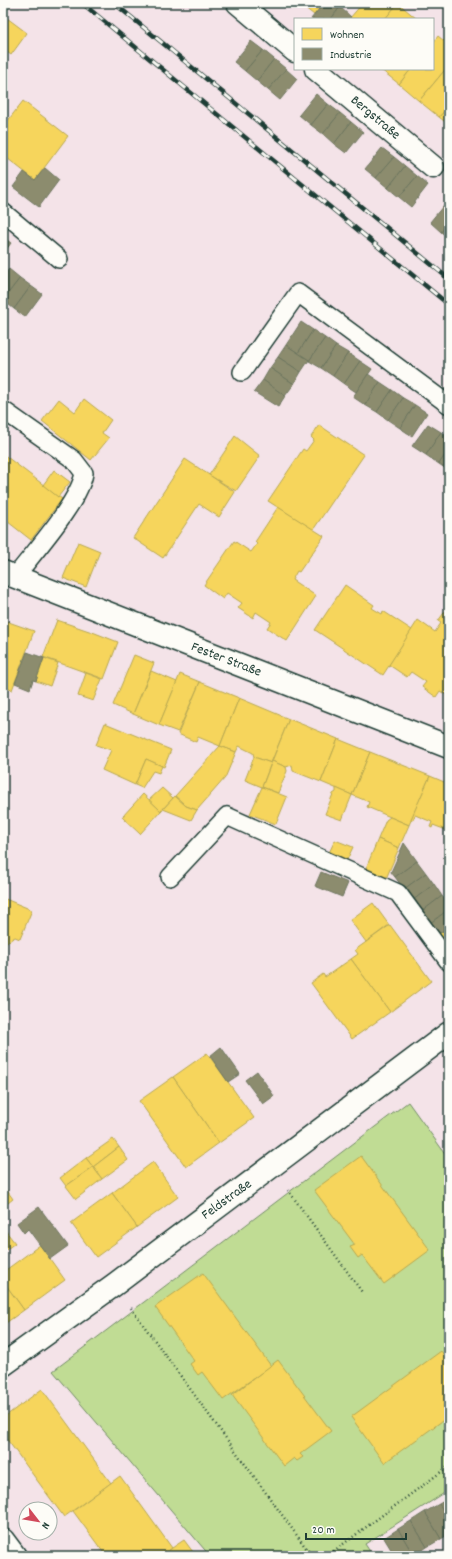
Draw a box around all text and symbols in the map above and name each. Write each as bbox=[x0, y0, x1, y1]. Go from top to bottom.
legend bbox=[294, 18, 434, 70]
text: Wohnen bbox=[330, 27, 365, 44]
text: Industrie bbox=[330, 47, 371, 64]
street label: Bergstraße bbox=[346, 91, 404, 145]
street label: Fester Straße bbox=[188, 637, 264, 683]
street label: Feldstraße bbox=[198, 1175, 256, 1225]
north arrow bbox=[18, 1501, 58, 1541]
scale bar bbox=[306, 1515, 406, 1541]
text: N bbox=[36, 1519, 53, 1532]
text: 20 m bbox=[312, 1522, 335, 1539]

